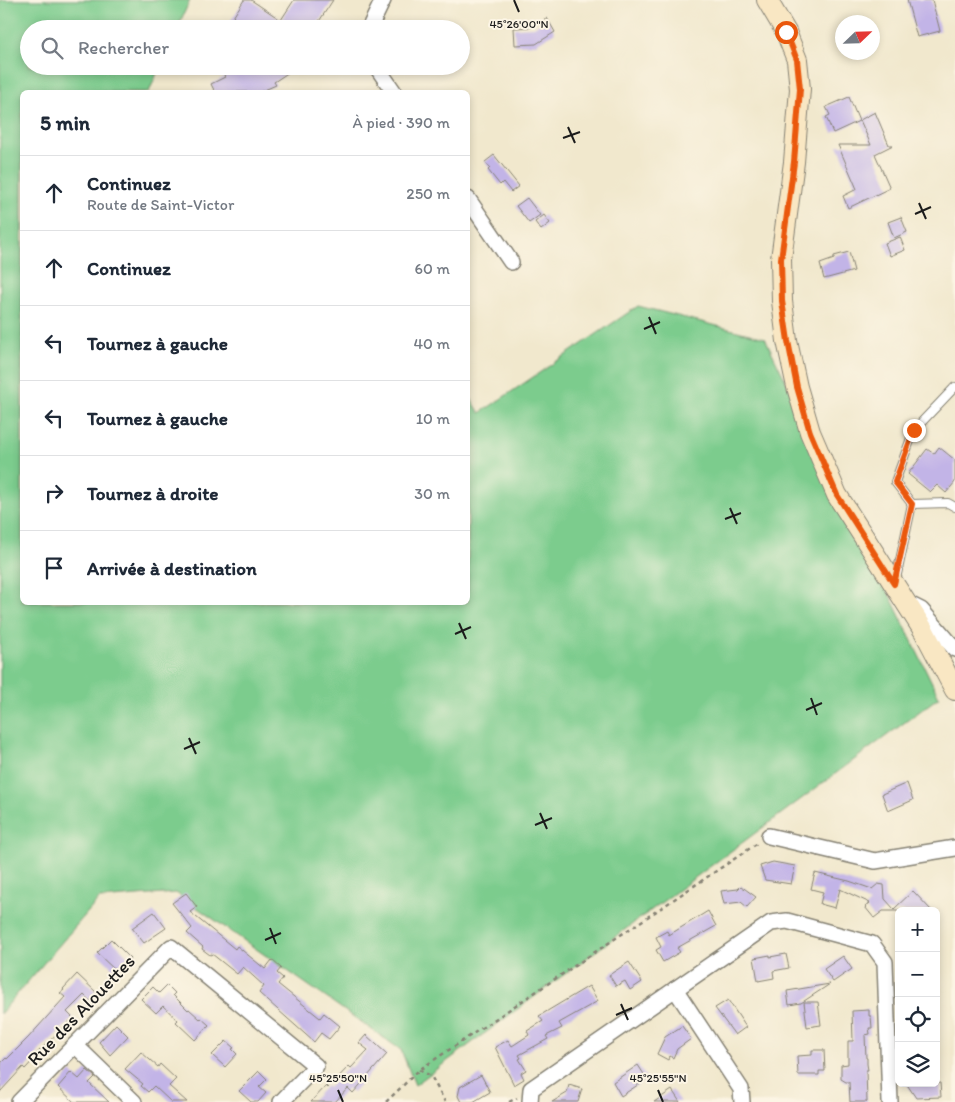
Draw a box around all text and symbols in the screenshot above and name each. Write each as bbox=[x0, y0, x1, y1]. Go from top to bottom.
north arrow bbox=[835, 15, 880, 60]
text: 45°26'00"N bbox=[489, 17, 549, 31]
search box bbox=[20, 20, 470, 75]
route start bbox=[775, 21, 798, 44]
icon: search bbox=[38, 34, 66, 62]
text: Rechercher bbox=[78, 36, 169, 59]
text: 5 min bbox=[40, 110, 90, 135]
text: À pied · 390 m bbox=[352, 113, 450, 132]
text: Continuez bbox=[87, 172, 171, 195]
icon: ahead bbox=[40, 179, 68, 207]
text: 250 m bbox=[406, 184, 450, 203]
text: Route de Saint-Victor bbox=[87, 195, 234, 214]
icon: ahead bbox=[40, 254, 68, 282]
text: Continuez bbox=[87, 257, 171, 280]
text: 60 m bbox=[415, 259, 450, 278]
icon: left bbox=[40, 329, 68, 357]
text: Tournez à gauche bbox=[87, 332, 228, 355]
text: 40 m bbox=[413, 334, 450, 353]
icon: left bbox=[40, 404, 68, 432]
text: Tournez à gauche bbox=[87, 407, 228, 430]
text: 10 m bbox=[416, 409, 450, 428]
route end bbox=[903, 419, 926, 442]
icon: right bbox=[40, 479, 68, 507]
text: Tournez à droite bbox=[87, 482, 219, 505]
text: 30 m bbox=[414, 484, 450, 503]
icon: arrive bbox=[40, 554, 68, 582]
text: Arrivée à destination bbox=[87, 557, 257, 580]
map controls bbox=[895, 907, 940, 1087]
button: + bbox=[895, 907, 940, 952]
street label: Rue des Alouettes bbox=[22, 950, 140, 1070]
button: − bbox=[895, 952, 940, 997]
button: locate bbox=[895, 997, 940, 1042]
button: layers bbox=[895, 1042, 940, 1087]
text: 45°25'50"N bbox=[309, 1071, 367, 1085]
text: 45°25'55"N bbox=[630, 1071, 686, 1085]

